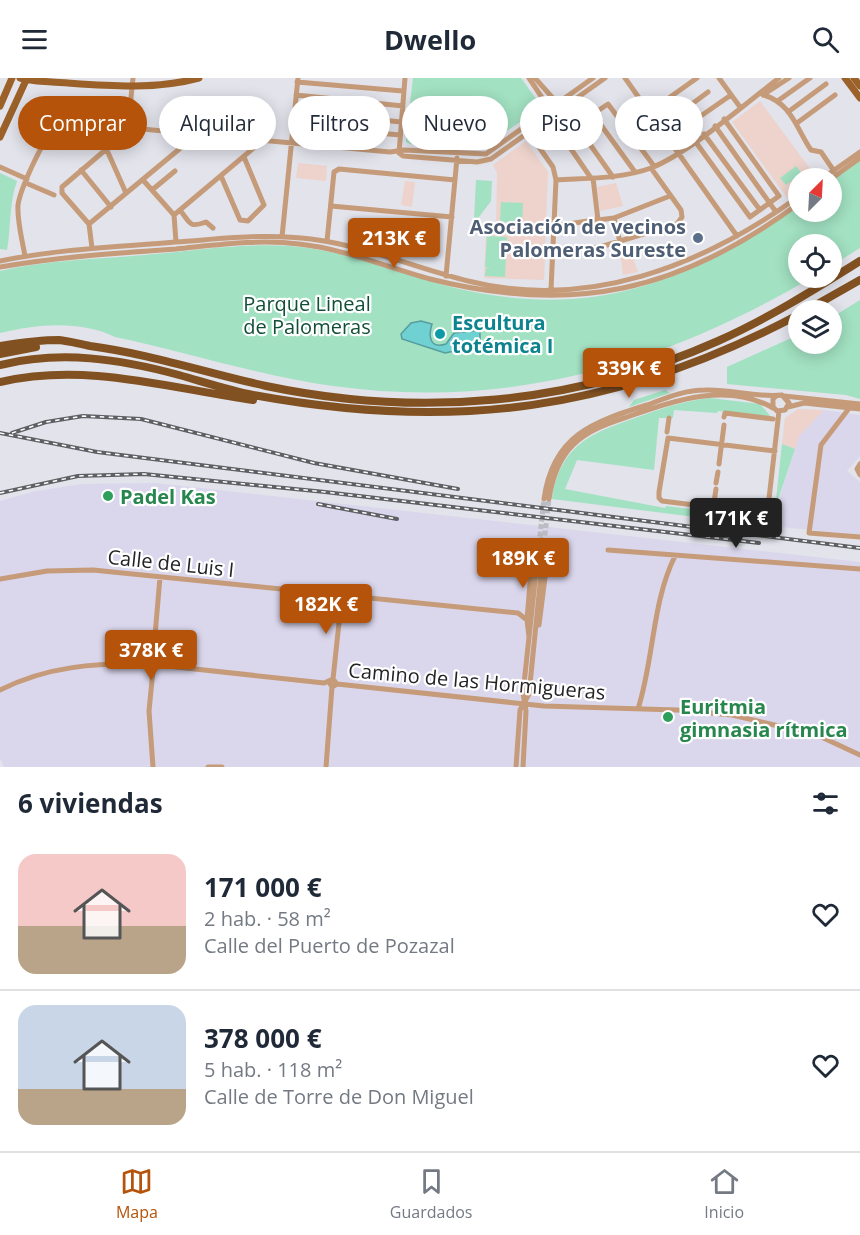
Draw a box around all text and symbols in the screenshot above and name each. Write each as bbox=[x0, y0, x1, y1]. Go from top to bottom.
text: Dwello bbox=[384, 21, 476, 58]
icon: menu bbox=[18, 23, 51, 56]
icon: search bbox=[809, 23, 842, 56]
chip: Comprar bbox=[18, 96, 147, 150]
chip: Alquilar bbox=[159, 96, 276, 150]
chip: Filtros bbox=[288, 96, 390, 150]
chip: Nuevo bbox=[402, 96, 508, 150]
chip: Piso bbox=[520, 96, 603, 150]
chip: Casa bbox=[615, 96, 703, 150]
north arrow bbox=[788, 168, 842, 222]
map controls bbox=[788, 168, 842, 354]
place label: Asociación de vecinos Palomeras Sureste bbox=[470, 213, 686, 263]
pin: 213K € bbox=[345, 218, 443, 269]
text: 213K € bbox=[362, 224, 426, 251]
marker: Asociación de vecinos Palomeras Sureste bbox=[691, 231, 705, 245]
button: locate bbox=[788, 234, 842, 288]
park label: Parque Lineal de Palomeras bbox=[243, 290, 371, 340]
button: layers bbox=[788, 300, 842, 354]
place label: Escultura totémica I bbox=[452, 309, 553, 359]
marker: Escultura totémica I bbox=[433, 327, 447, 341]
pin: 339K € bbox=[580, 348, 678, 399]
text: 339K € bbox=[597, 354, 661, 381]
place label: Padel Kas bbox=[120, 483, 216, 510]
marker: Padel Kas bbox=[101, 489, 115, 503]
pin: 171K € bbox=[687, 498, 785, 549]
text: 171K € bbox=[704, 504, 768, 531]
pin: 189K € bbox=[474, 538, 572, 589]
street label: Calle de Luis I bbox=[106, 543, 236, 583]
text: 189K € bbox=[491, 544, 555, 571]
pin: 182K € bbox=[277, 584, 375, 635]
text: 182K € bbox=[294, 590, 358, 617]
pin: 378K € bbox=[102, 630, 200, 681]
text: 378K € bbox=[119, 636, 183, 663]
street label: Camino de las Hormigueras bbox=[347, 656, 607, 706]
place label: Euritmia gimnasia rítmica bbox=[680, 693, 848, 743]
marker: Euritmia gimnasia rítmica bbox=[661, 710, 675, 724]
text: 6 viviendas bbox=[18, 785, 163, 821]
icon: filters bbox=[809, 787, 842, 820]
text: 171 000 € bbox=[204, 869, 322, 905]
icon: home bbox=[66, 878, 138, 950]
icon: heart bbox=[809, 898, 842, 931]
text: 2 hab. · 58 m² bbox=[204, 905, 331, 932]
text: Calle del Puerto de Pozazal bbox=[204, 932, 455, 959]
text: 378 000 € bbox=[204, 1020, 322, 1056]
icon: home bbox=[66, 1029, 138, 1101]
icon: heart bbox=[809, 1049, 842, 1082]
text: 5 hab. · 118 m² bbox=[204, 1056, 342, 1083]
text: Calle de Torre de Don Miguel bbox=[204, 1083, 474, 1110]
tab: Mapa bbox=[116, 1165, 158, 1223]
tab: Guardados bbox=[390, 1165, 472, 1223]
tab: Inicio bbox=[704, 1165, 744, 1223]

